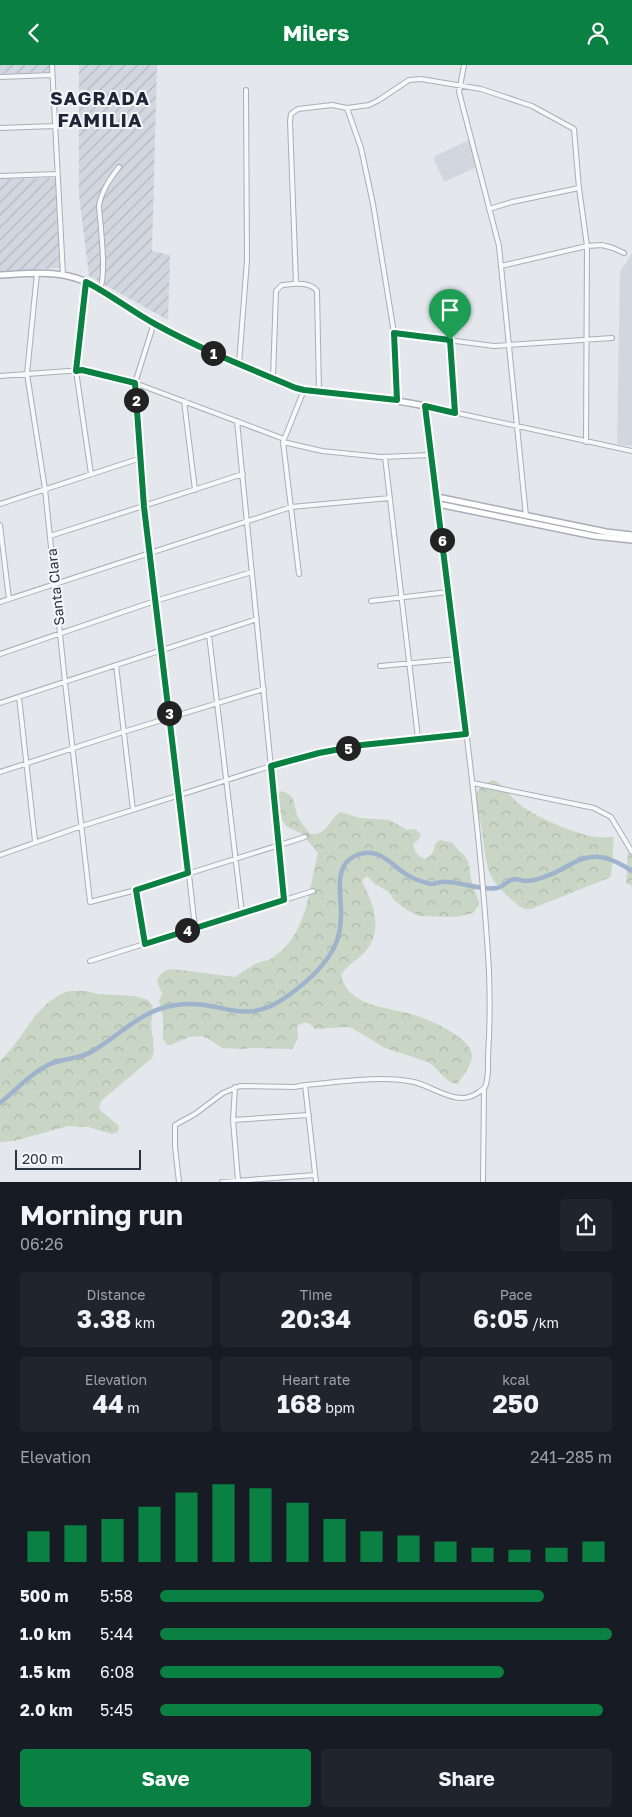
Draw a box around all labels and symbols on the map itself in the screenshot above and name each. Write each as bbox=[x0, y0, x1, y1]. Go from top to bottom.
district label: SAGRADA FAMILIA bbox=[50, 86, 150, 131]
pin bbox=[429, 289, 471, 340]
pin: 1 bbox=[200, 341, 226, 365]
pin: 2 bbox=[124, 387, 148, 413]
pin: 6 bbox=[430, 527, 454, 553]
street label: Santa Clara bbox=[42, 548, 68, 626]
pin: 3 bbox=[156, 701, 182, 725]
pin: 5 bbox=[336, 735, 360, 761]
pin: 4 bbox=[174, 917, 200, 943]
scale bar bbox=[15, 1147, 141, 1170]

